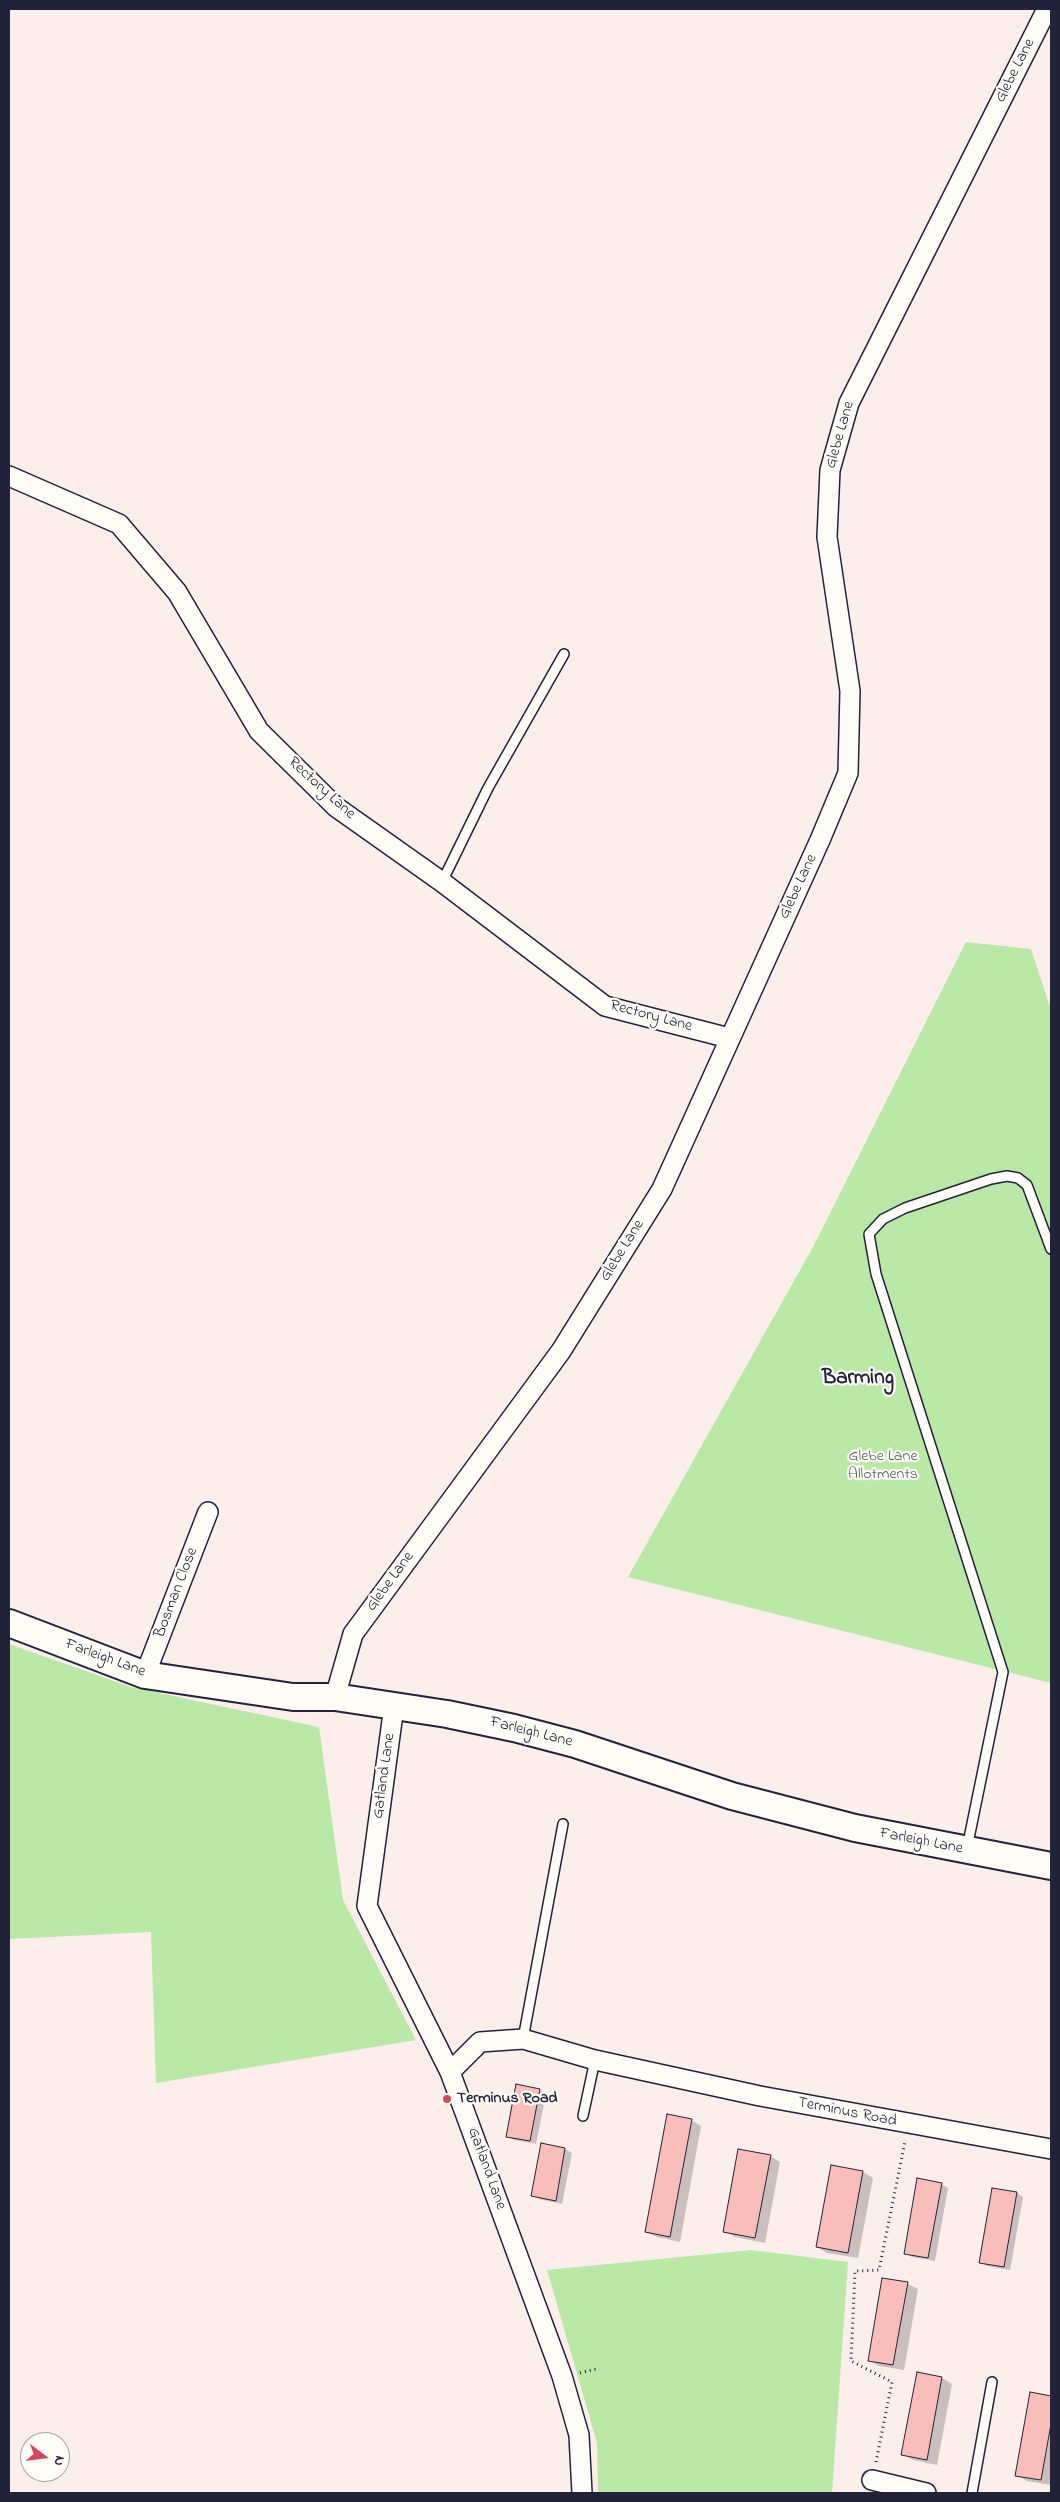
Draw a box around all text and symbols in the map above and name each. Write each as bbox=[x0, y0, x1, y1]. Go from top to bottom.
street label: Glebe Lane bbox=[992, 36, 1040, 106]
street label: Glebe Lane bbox=[822, 399, 860, 471]
street label: Rectory Lane bbox=[283, 754, 359, 824]
street label: Glebe Lane bbox=[776, 852, 822, 922]
street label: Rectory Lane bbox=[608, 997, 694, 1037]
street label: Glebe Lane bbox=[597, 1217, 649, 1285]
district label: Barming bbox=[822, 1367, 894, 1393]
park label: Glebe Lane Allotments bbox=[848, 1447, 918, 1485]
street label: Bosman Close bbox=[151, 1545, 203, 1641]
street label: Glebe Lane bbox=[363, 1548, 419, 1616]
street label: Farleigh Lane bbox=[62, 1636, 148, 1682]
street label: Farleigh Lane bbox=[488, 1713, 574, 1753]
street label: Gatland Lane bbox=[370, 1732, 400, 1820]
street label: Farleigh Lane bbox=[878, 1825, 964, 1859]
place label: Terminus Road bbox=[457, 2089, 558, 2109]
marker: Terminus Road bbox=[441, 2093, 453, 2105]
street label: Terminus Road bbox=[796, 2094, 898, 2132]
street label: Gatland Lane bbox=[462, 2125, 510, 2213]
north arrow bbox=[20, 2432, 70, 2482]
text: N bbox=[48, 2453, 70, 2468]

